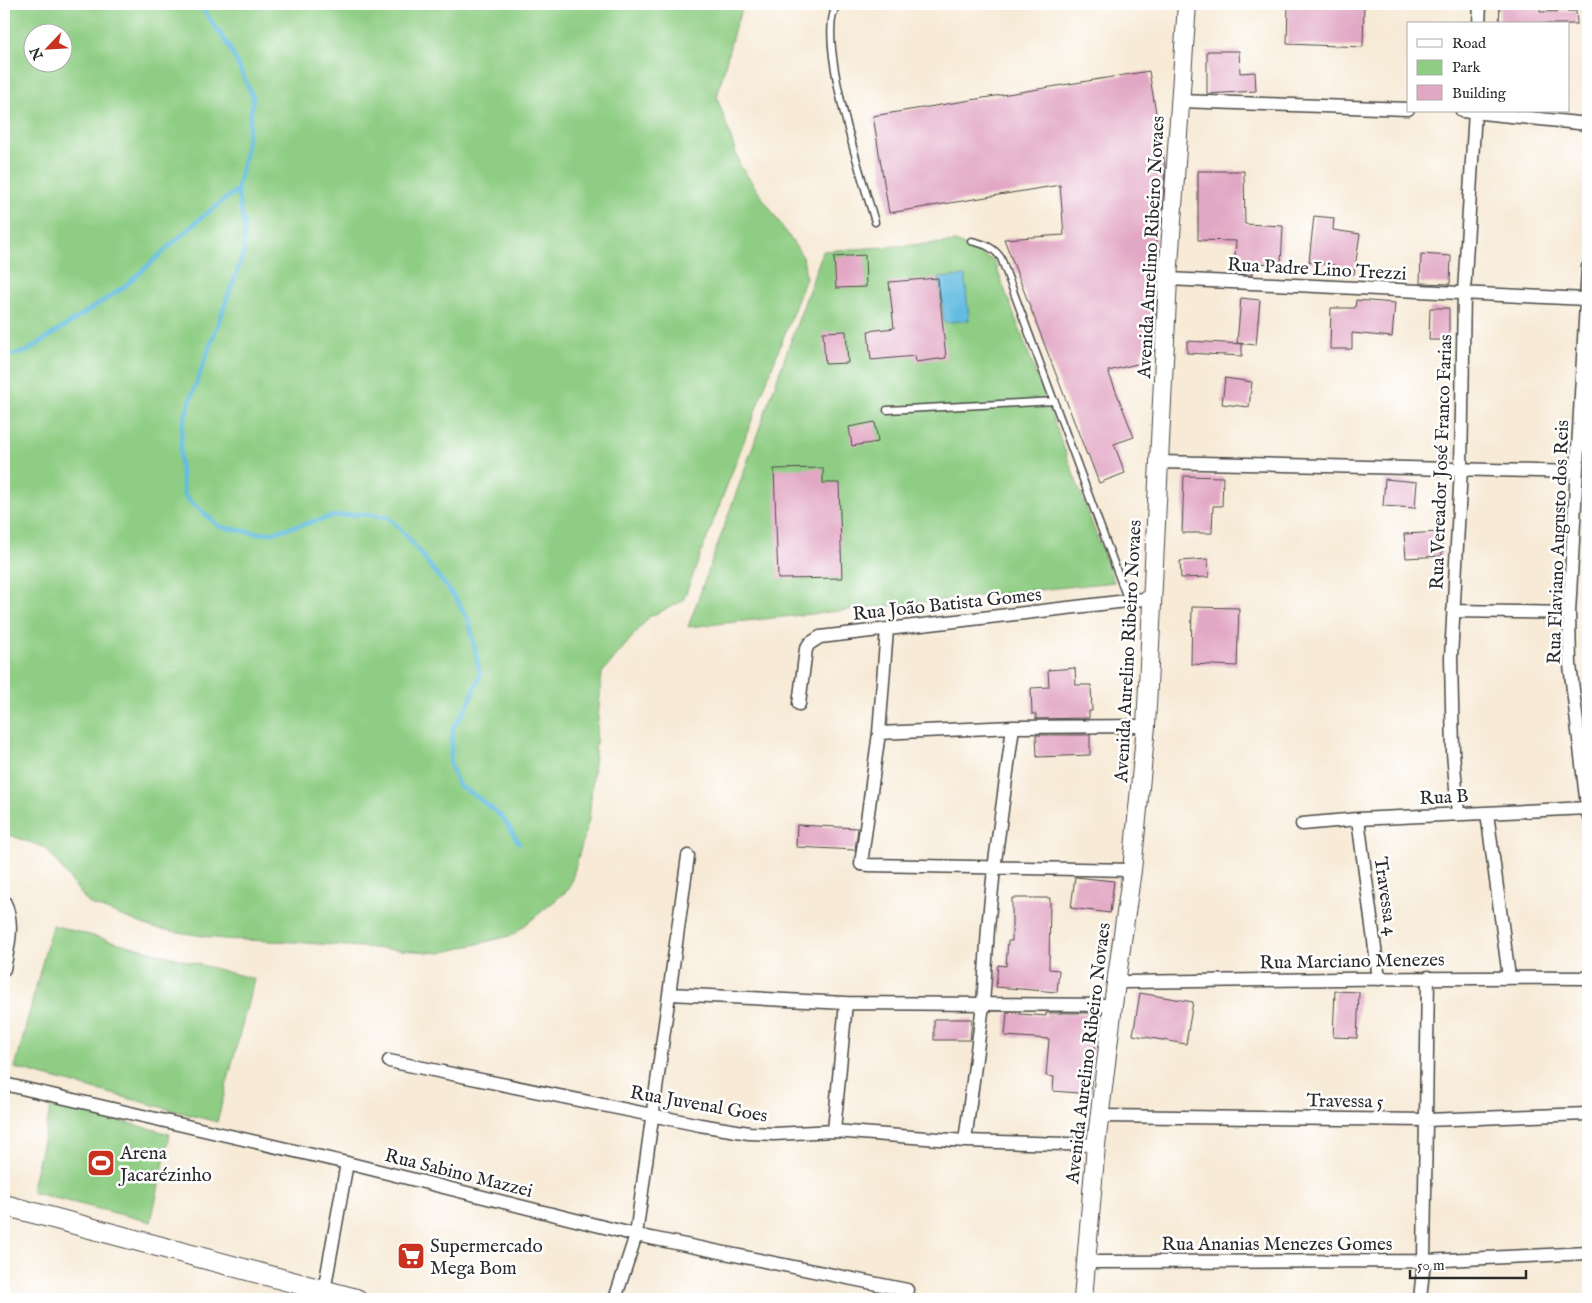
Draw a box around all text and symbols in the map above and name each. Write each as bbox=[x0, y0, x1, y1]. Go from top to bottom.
north arrow bbox=[22, 22, 72, 72]
legend bbox=[1407, 22, 1570, 112]
text: Road bbox=[1452, 34, 1487, 53]
text: N bbox=[26, 44, 48, 63]
text: Park bbox=[1452, 58, 1482, 77]
text: Building bbox=[1452, 84, 1507, 103]
street label: Avenida Aurelino Ribeiro Novaes bbox=[1133, 115, 1171, 380]
street label: Rua Padre Lino Trezzi bbox=[1227, 253, 1407, 287]
street label: Rua Vereador José Franco Farias bbox=[1426, 334, 1458, 590]
street label: Rua Flaviano Augusto dos Reis bbox=[1543, 419, 1575, 665]
street label: Avenida Aurelino Ribeiro Novaes bbox=[1110, 519, 1148, 784]
street label: Rua João Batista Gomes bbox=[851, 583, 1043, 627]
street label: Rua B bbox=[1419, 785, 1469, 811]
street label: Travessa 4 bbox=[1368, 855, 1403, 938]
street label: Avenida Aurelino Ribeiro Novaes bbox=[1061, 921, 1117, 1186]
street label: Rua Marciano Menezes bbox=[1259, 948, 1445, 976]
street label: Rua Juvenal Goes bbox=[628, 1081, 769, 1129]
street label: Travessa 5 bbox=[1306, 1089, 1384, 1115]
place label: Arena Jacarézinho bbox=[118, 1142, 212, 1188]
street label: Rua Sabino Mazzei bbox=[382, 1144, 535, 1204]
sports icon: Arena Jacarézinho bbox=[86, 1148, 116, 1178]
street label: Rua Ananias Menezes Gomes bbox=[1162, 1233, 1392, 1257]
place label: Supermercado Mega Bom bbox=[430, 1235, 543, 1281]
supermarket icon: Supermercado Mega Bom bbox=[396, 1241, 426, 1271]
scale bar bbox=[1410, 1248, 1526, 1280]
text: 50 m bbox=[1417, 1256, 1445, 1275]

